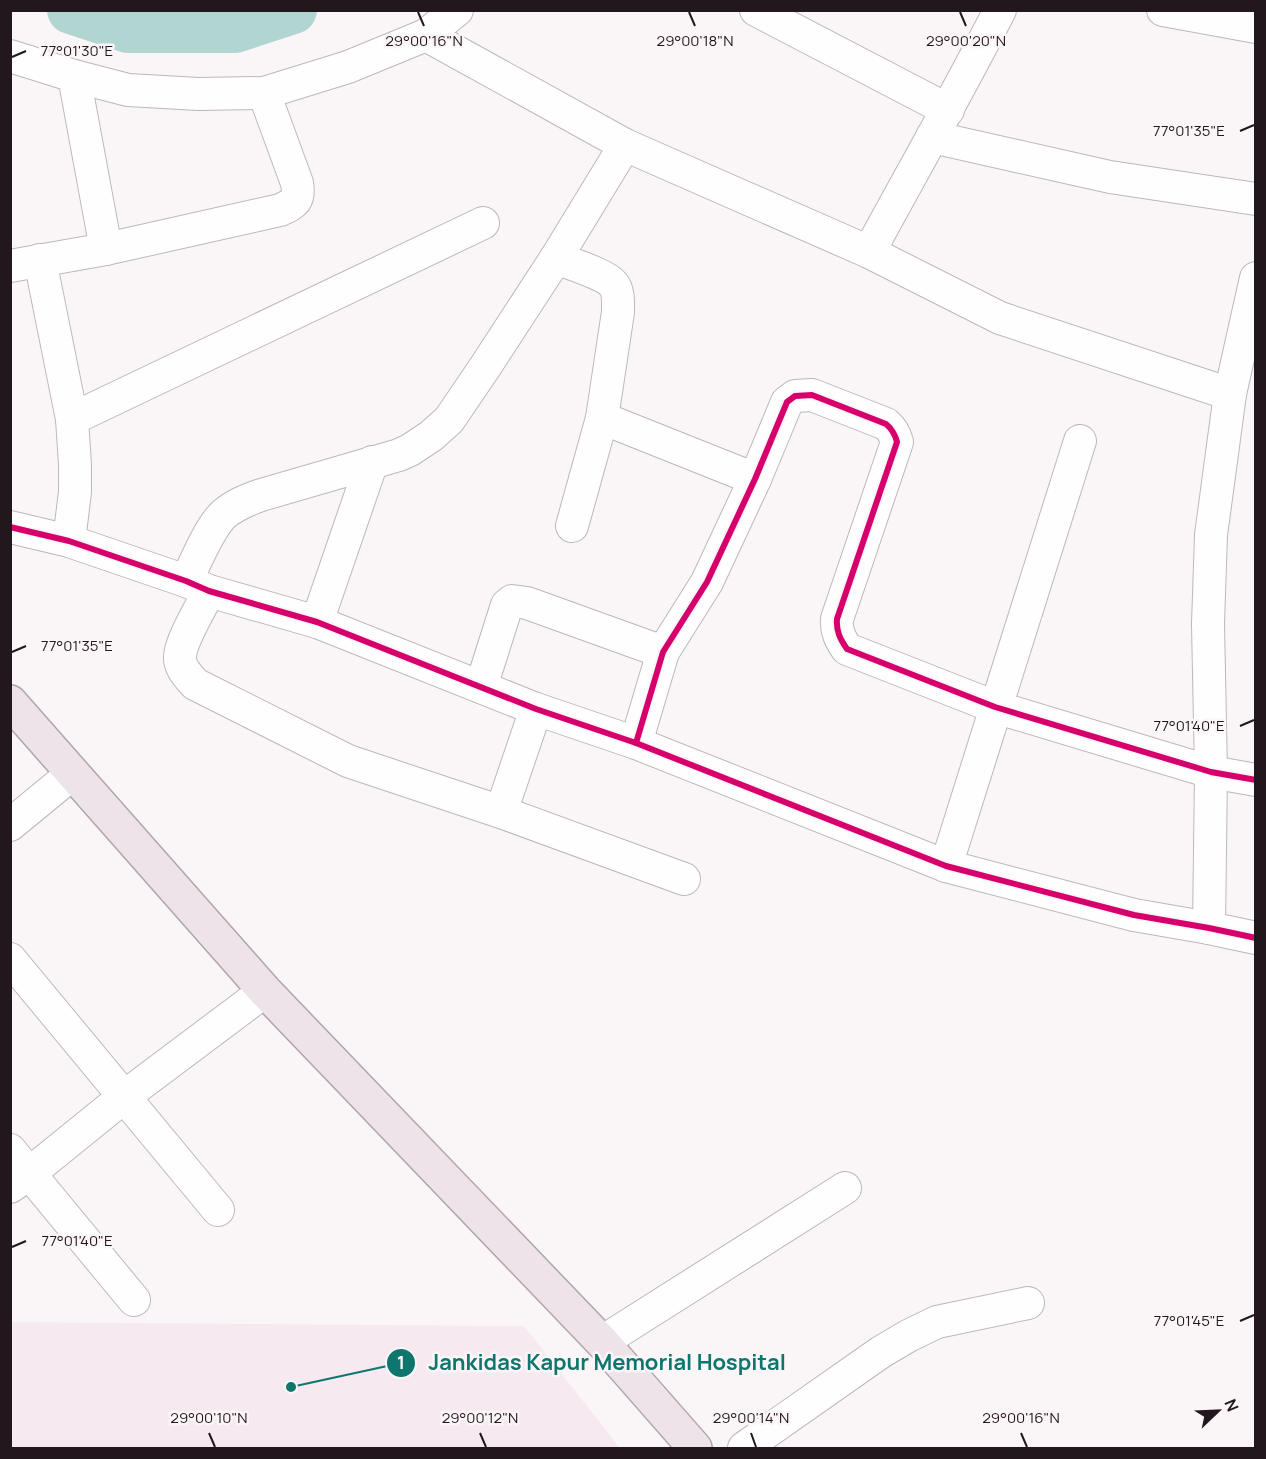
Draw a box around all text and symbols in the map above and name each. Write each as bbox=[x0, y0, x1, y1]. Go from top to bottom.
text: 29°00'16"N bbox=[385, 30, 463, 51]
text: 29°00'18"N bbox=[657, 30, 733, 51]
text: 29°00'20"N bbox=[926, 30, 1006, 51]
text: 77°01'30"E bbox=[41, 40, 113, 61]
text: 77°01'35"E bbox=[1153, 120, 1225, 141]
text: 77°01'35"E bbox=[41, 635, 113, 656]
text: 77°01'40"E bbox=[1153, 715, 1225, 736]
text: 77°01'40"E bbox=[41, 1230, 113, 1251]
text: 77°01'45"E bbox=[1154, 1310, 1224, 1331]
callout: Jankidas Kapur Memorial Hospital bbox=[386, 1343, 798, 1383]
text: Jankidas Kapur Memorial Hospital bbox=[428, 1347, 786, 1377]
text: 1 bbox=[397, 1350, 405, 1374]
north arrow bbox=[1188, 1381, 1248, 1441]
text: N bbox=[1219, 1396, 1244, 1415]
text: 29°00'10"N bbox=[170, 1407, 248, 1428]
text: 29°00'12"N bbox=[442, 1407, 518, 1428]
text: 29°00'14"N bbox=[713, 1407, 789, 1428]
text: 29°00'16"N bbox=[982, 1407, 1060, 1428]

